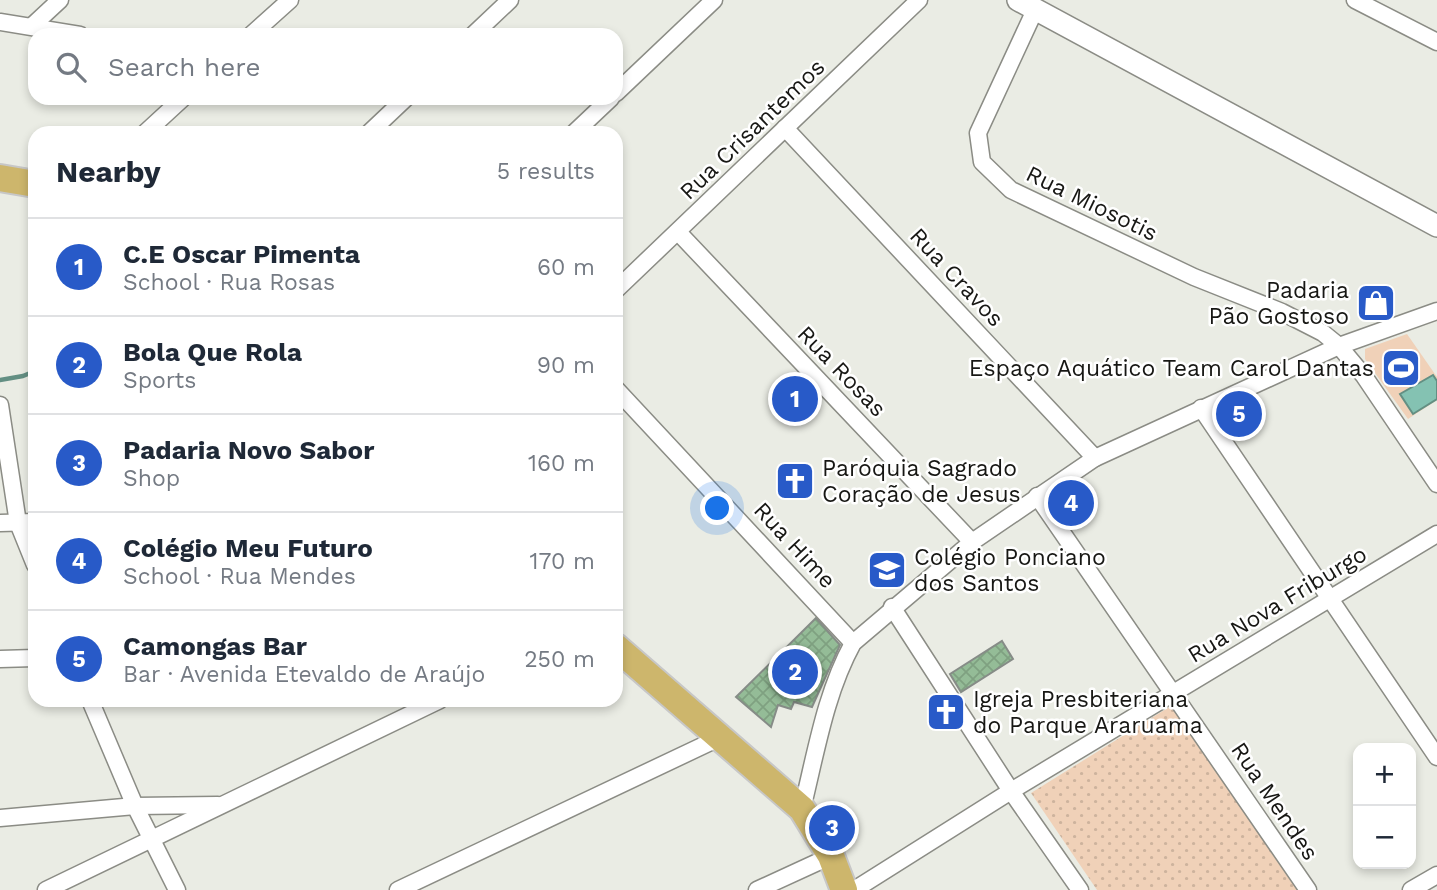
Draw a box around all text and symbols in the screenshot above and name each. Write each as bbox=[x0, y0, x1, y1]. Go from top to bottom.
search box bbox=[28, 28, 623, 105]
icon: search bbox=[52, 48, 90, 86]
text: Search here bbox=[108, 52, 260, 82]
street label: Rua Crisantemos bbox=[674, 53, 830, 205]
text: Nearby bbox=[56, 154, 161, 189]
text: 5 results bbox=[497, 158, 595, 185]
street label: Rua Miosotis bbox=[1022, 160, 1162, 247]
street label: Rua Cravos bbox=[904, 222, 1009, 332]
text: C.E Oscar Pimenta bbox=[123, 239, 360, 269]
text: 1 bbox=[74, 254, 84, 281]
text: 60 m bbox=[537, 254, 595, 281]
text: School · Rua Rosas bbox=[123, 269, 335, 296]
place label: Padaria Pão Gostoso bbox=[1208, 277, 1349, 330]
shop icon: Padaria Pão Gostoso bbox=[1355, 282, 1397, 324]
street label: Rua Rosas bbox=[792, 320, 891, 422]
text: Bola Que Rola bbox=[123, 337, 302, 367]
sports icon: Espaço Aquático Team Carol Dantas bbox=[1380, 347, 1422, 389]
text: 2 bbox=[72, 352, 86, 379]
text: 90 m bbox=[537, 352, 595, 379]
place label: Espaço Aquático Team Carol Dantas bbox=[969, 355, 1374, 382]
text: Sports bbox=[123, 367, 196, 394]
pin: 1 bbox=[772, 373, 818, 425]
pin: 5 bbox=[1216, 388, 1262, 440]
text: Padaria Novo Sabor bbox=[123, 435, 374, 465]
text: 3 bbox=[72, 450, 86, 477]
text: 160 m bbox=[528, 450, 595, 477]
place label: Paróquia Sagrado Coração de Jesus bbox=[822, 455, 1021, 508]
church icon: Paróquia Sagrado Coração de Jesus bbox=[774, 460, 816, 502]
text: Shop bbox=[123, 465, 180, 492]
pin: 4 bbox=[1048, 477, 1094, 529]
your location bbox=[700, 491, 734, 525]
street label: Rua Hime bbox=[748, 497, 841, 594]
text: Colégio Meu Futuro bbox=[123, 533, 373, 563]
street label: Rua Nova Friburgo bbox=[1183, 540, 1372, 669]
place label: Colégio Ponciano dos Santos bbox=[914, 544, 1106, 597]
text: 4 bbox=[72, 548, 86, 575]
text: 170 m bbox=[530, 548, 595, 575]
school or university icon: Colégio Ponciano dos Santos bbox=[866, 549, 908, 591]
text: School · Rua Mendes bbox=[123, 563, 356, 590]
text: Camongas Bar bbox=[123, 631, 307, 661]
text: 5 bbox=[72, 646, 86, 673]
text: 250 m bbox=[524, 646, 595, 673]
pin: 2 bbox=[772, 646, 818, 698]
text: Bar · Avenida Etevaldo de Araújo bbox=[123, 661, 485, 688]
place label: Igreja Presbiteriana do Parque Araruama bbox=[973, 686, 1203, 739]
church icon: Igreja Presbiteriana do Parque Araruama bbox=[925, 691, 967, 733]
street label: Rua Mendes bbox=[1225, 737, 1324, 865]
map controls bbox=[1353, 743, 1416, 869]
button: + bbox=[1353, 743, 1416, 806]
pin: 3 bbox=[809, 802, 855, 854]
button: − bbox=[1353, 806, 1416, 869]

